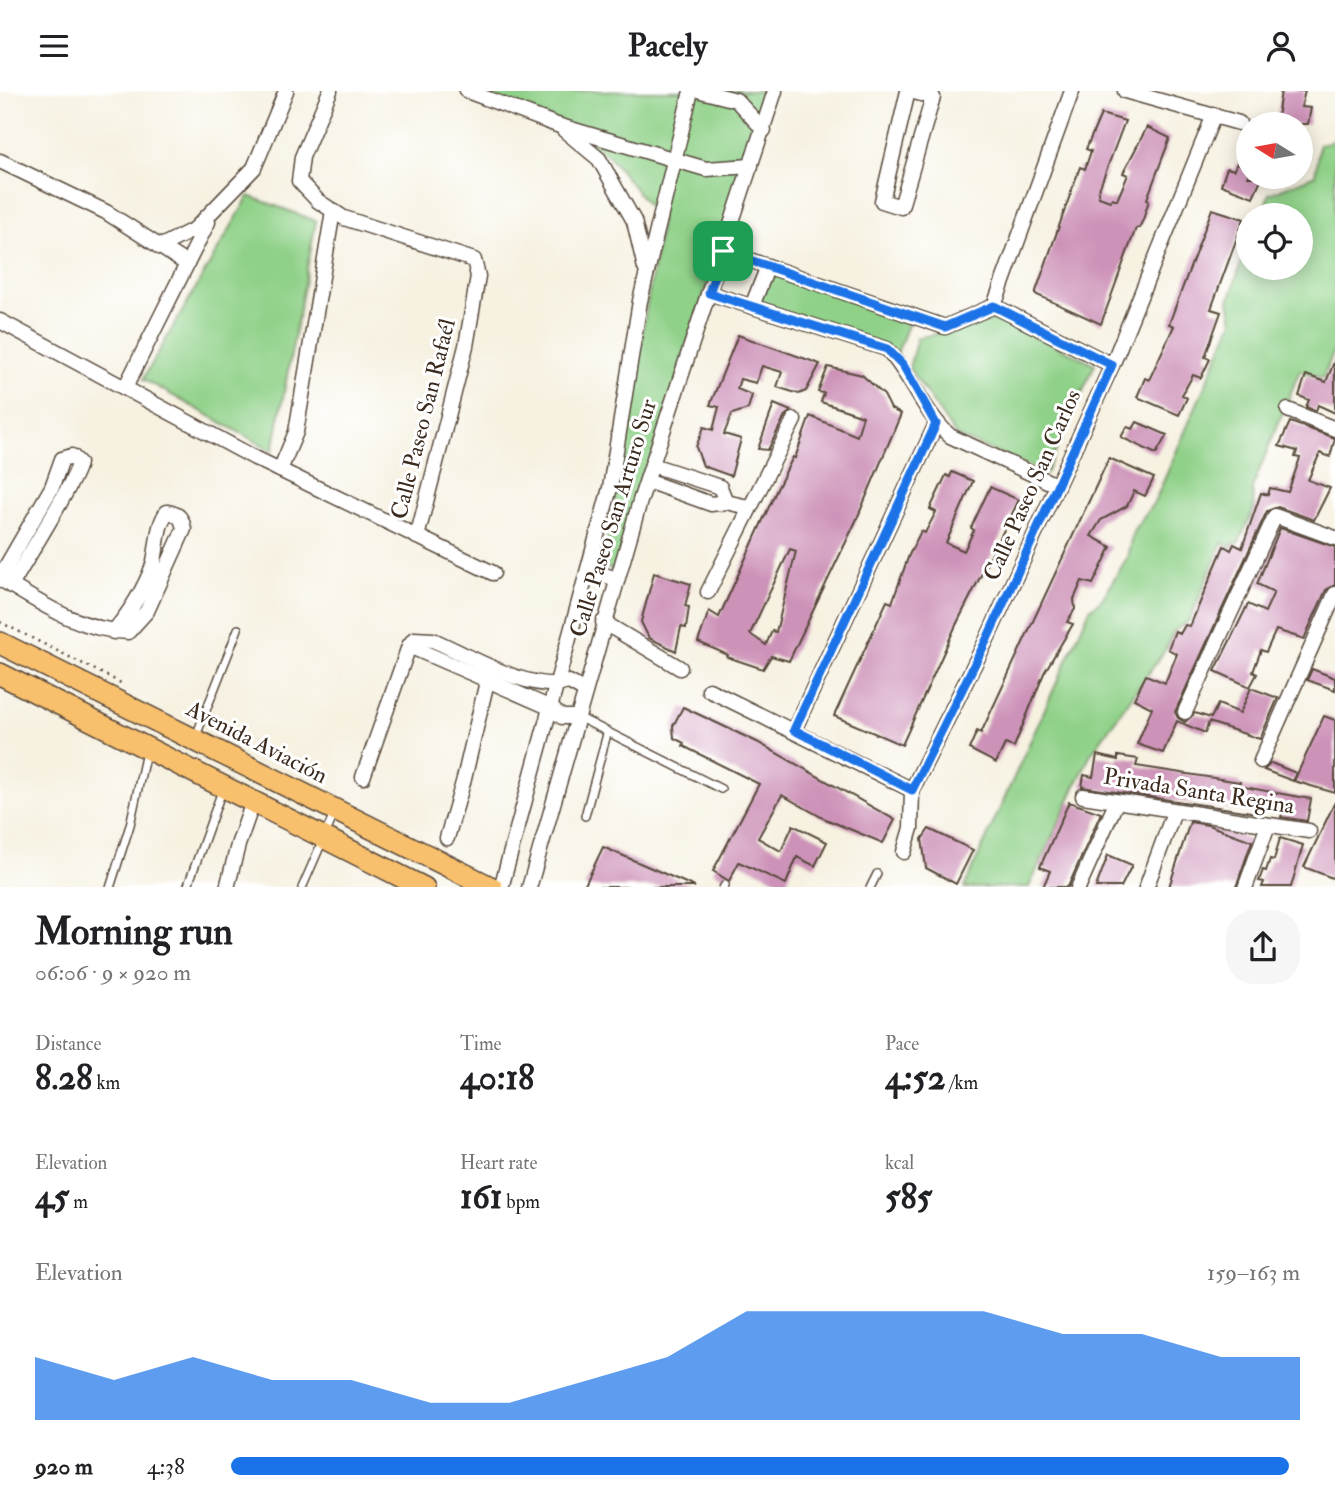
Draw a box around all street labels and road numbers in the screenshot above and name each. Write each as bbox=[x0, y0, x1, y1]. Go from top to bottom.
street label: Calle Paseo San Rafaél bbox=[384, 316, 462, 522]
street label: Calle Paseo San Carlos bbox=[977, 385, 1087, 585]
street label: Calle Paseo San Arturo Sur bbox=[563, 395, 663, 640]
street label: Avenida Aviación bbox=[181, 694, 333, 790]
street label: Privada Santa Regina bbox=[1101, 762, 1297, 821]

